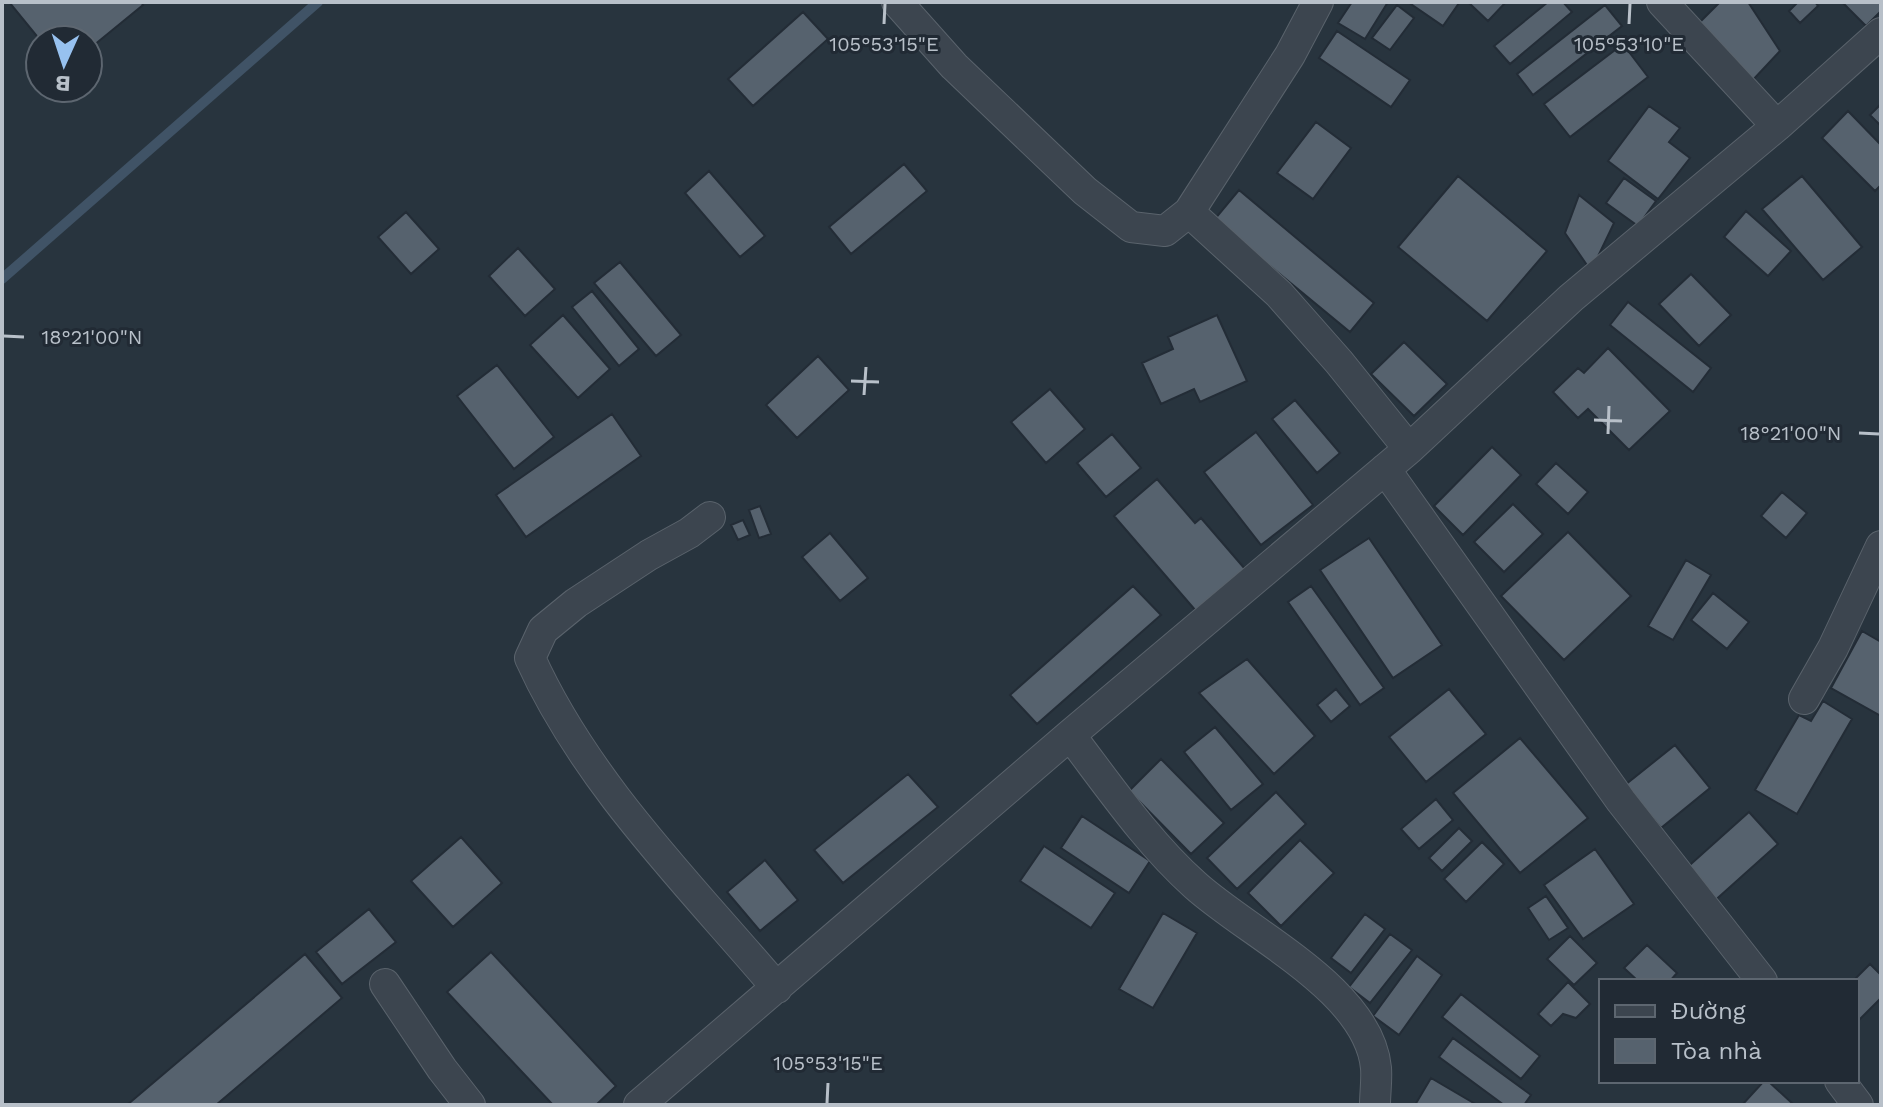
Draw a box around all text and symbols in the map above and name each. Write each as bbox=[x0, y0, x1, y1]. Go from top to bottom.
north arrow bbox=[24, 24, 104, 104]
text: 105°53'15"E bbox=[829, 32, 939, 56]
text: 105°53'10"E bbox=[1574, 32, 1684, 56]
text: B bbox=[55, 71, 71, 96]
text: 18°21'00"N bbox=[41, 325, 143, 349]
text: 18°21'00"N bbox=[1740, 421, 1842, 445]
legend bbox=[1599, 979, 1859, 1083]
text: Đường bbox=[1671, 997, 1746, 1025]
text: Tòa nhà bbox=[1671, 1037, 1762, 1065]
text: 105°53'15"E bbox=[773, 1051, 883, 1075]

